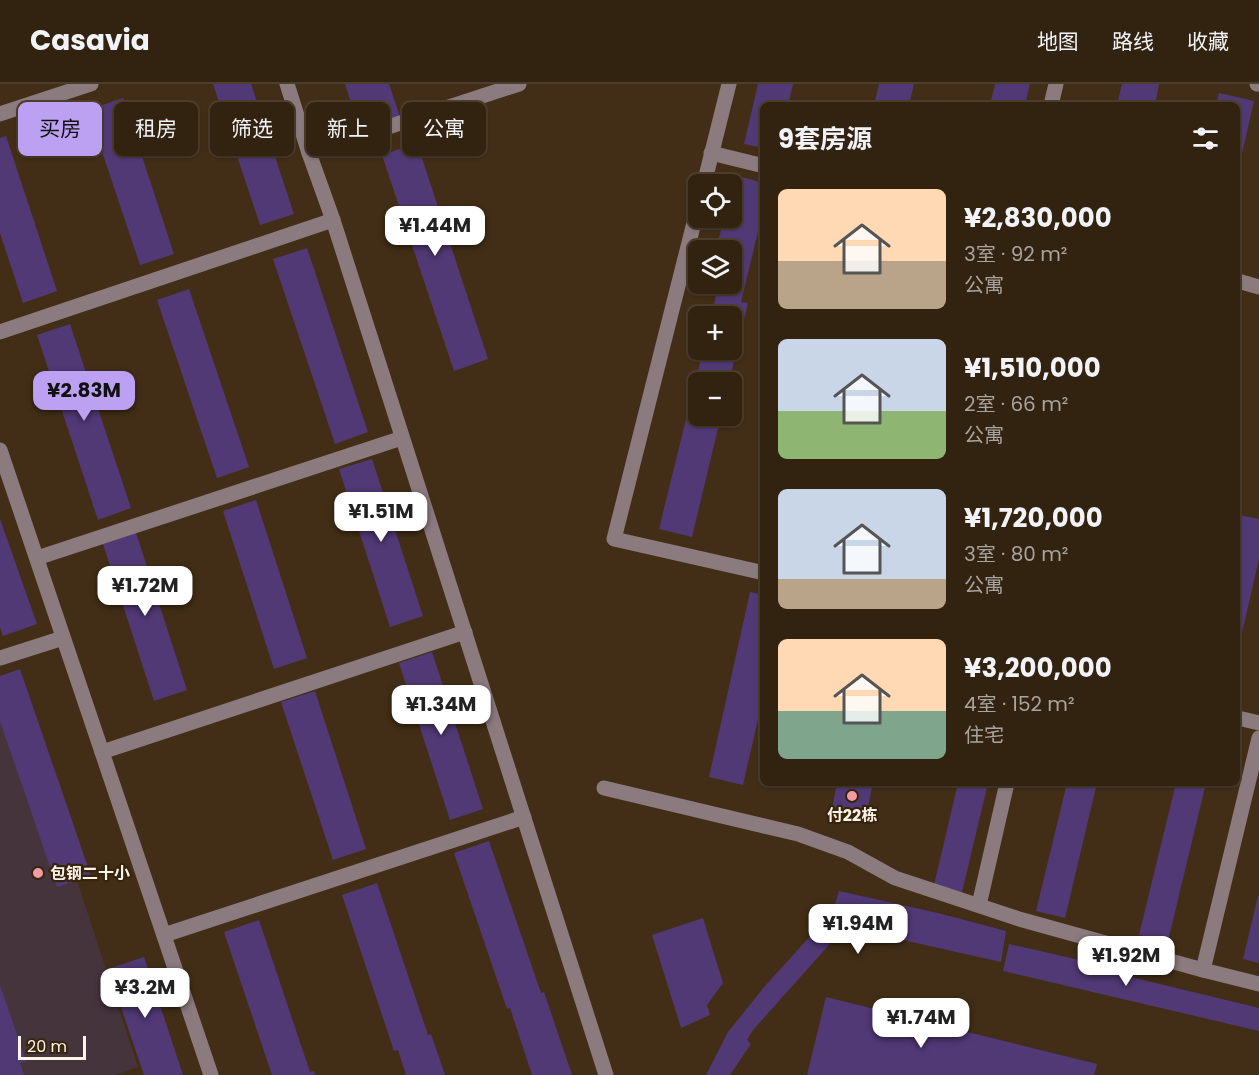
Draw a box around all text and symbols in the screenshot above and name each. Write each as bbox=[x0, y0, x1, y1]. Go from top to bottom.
text: Casavia bbox=[30, 21, 150, 60]
text: 地图 bbox=[1037, 27, 1079, 56]
text: 路线 bbox=[1112, 27, 1154, 56]
text: 收藏 bbox=[1187, 27, 1229, 56]
chip: 买房 bbox=[18, 102, 102, 156]
chip: 租房 bbox=[114, 102, 198, 156]
chip: 筛选 bbox=[210, 102, 294, 156]
chip: 新上 bbox=[306, 102, 390, 156]
chip: 公寓 bbox=[402, 102, 486, 156]
text: 9套房源 bbox=[778, 121, 872, 157]
icon: filters bbox=[1189, 122, 1222, 155]
map controls bbox=[688, 174, 742, 426]
button: locate bbox=[688, 174, 742, 228]
text: ¥2,830,000 bbox=[964, 200, 1112, 236]
pin: ¥1.44M bbox=[386, 206, 484, 257]
text: ¥1.44M bbox=[399, 211, 471, 239]
icon: home bbox=[826, 213, 898, 285]
button: layers bbox=[688, 240, 742, 294]
text: 3室 · 92 m² bbox=[964, 240, 1067, 268]
text: 公寓 bbox=[964, 271, 1004, 299]
button: + bbox=[688, 306, 742, 360]
text: ¥1,510,000 bbox=[964, 350, 1101, 386]
icon: home bbox=[826, 363, 898, 435]
pin: ¥2.83M bbox=[35, 371, 133, 422]
button: − bbox=[688, 372, 742, 426]
text: ¥2.83M bbox=[47, 376, 121, 404]
text: 2室 · 66 m² bbox=[964, 390, 1068, 418]
text: 公寓 bbox=[964, 421, 1004, 449]
pin: ¥1.51M bbox=[332, 492, 430, 543]
text: ¥1.51M bbox=[348, 497, 414, 525]
text: ¥1,720,000 bbox=[964, 500, 1103, 536]
icon: home bbox=[826, 513, 898, 585]
text: 3室 · 80 m² bbox=[964, 540, 1068, 568]
pin: ¥1.72M bbox=[96, 566, 194, 617]
text: ¥1.72M bbox=[111, 571, 179, 599]
text: 公寓 bbox=[964, 571, 1004, 599]
text: ¥3,200,000 bbox=[964, 650, 1112, 686]
icon: home bbox=[826, 663, 898, 735]
pin: ¥1.34M bbox=[392, 685, 490, 736]
text: ¥1.34M bbox=[406, 690, 476, 718]
text: 4室 · 152 m² bbox=[964, 690, 1075, 718]
text: 住宅 bbox=[964, 721, 1004, 749]
marker: 付22栋 bbox=[845, 789, 859, 803]
place label: 付22栋 bbox=[827, 804, 877, 827]
place label: 包钢二十小 bbox=[50, 862, 130, 885]
marker: 包钢二十小 bbox=[31, 866, 45, 880]
pin: ¥1.94M bbox=[809, 904, 907, 955]
text: ¥1.94M bbox=[823, 909, 893, 937]
pin: ¥1.92M bbox=[1077, 936, 1175, 987]
text: ¥1.92M bbox=[1092, 941, 1160, 969]
pin: ¥3.2M bbox=[103, 968, 187, 1019]
text: ¥3.2M bbox=[115, 973, 175, 1001]
pin: ¥1.74M bbox=[872, 998, 970, 1049]
text: ¥1.74M bbox=[886, 1003, 956, 1031]
scale bar bbox=[18, 1033, 86, 1060]
text: 20 m bbox=[27, 1035, 67, 1058]

